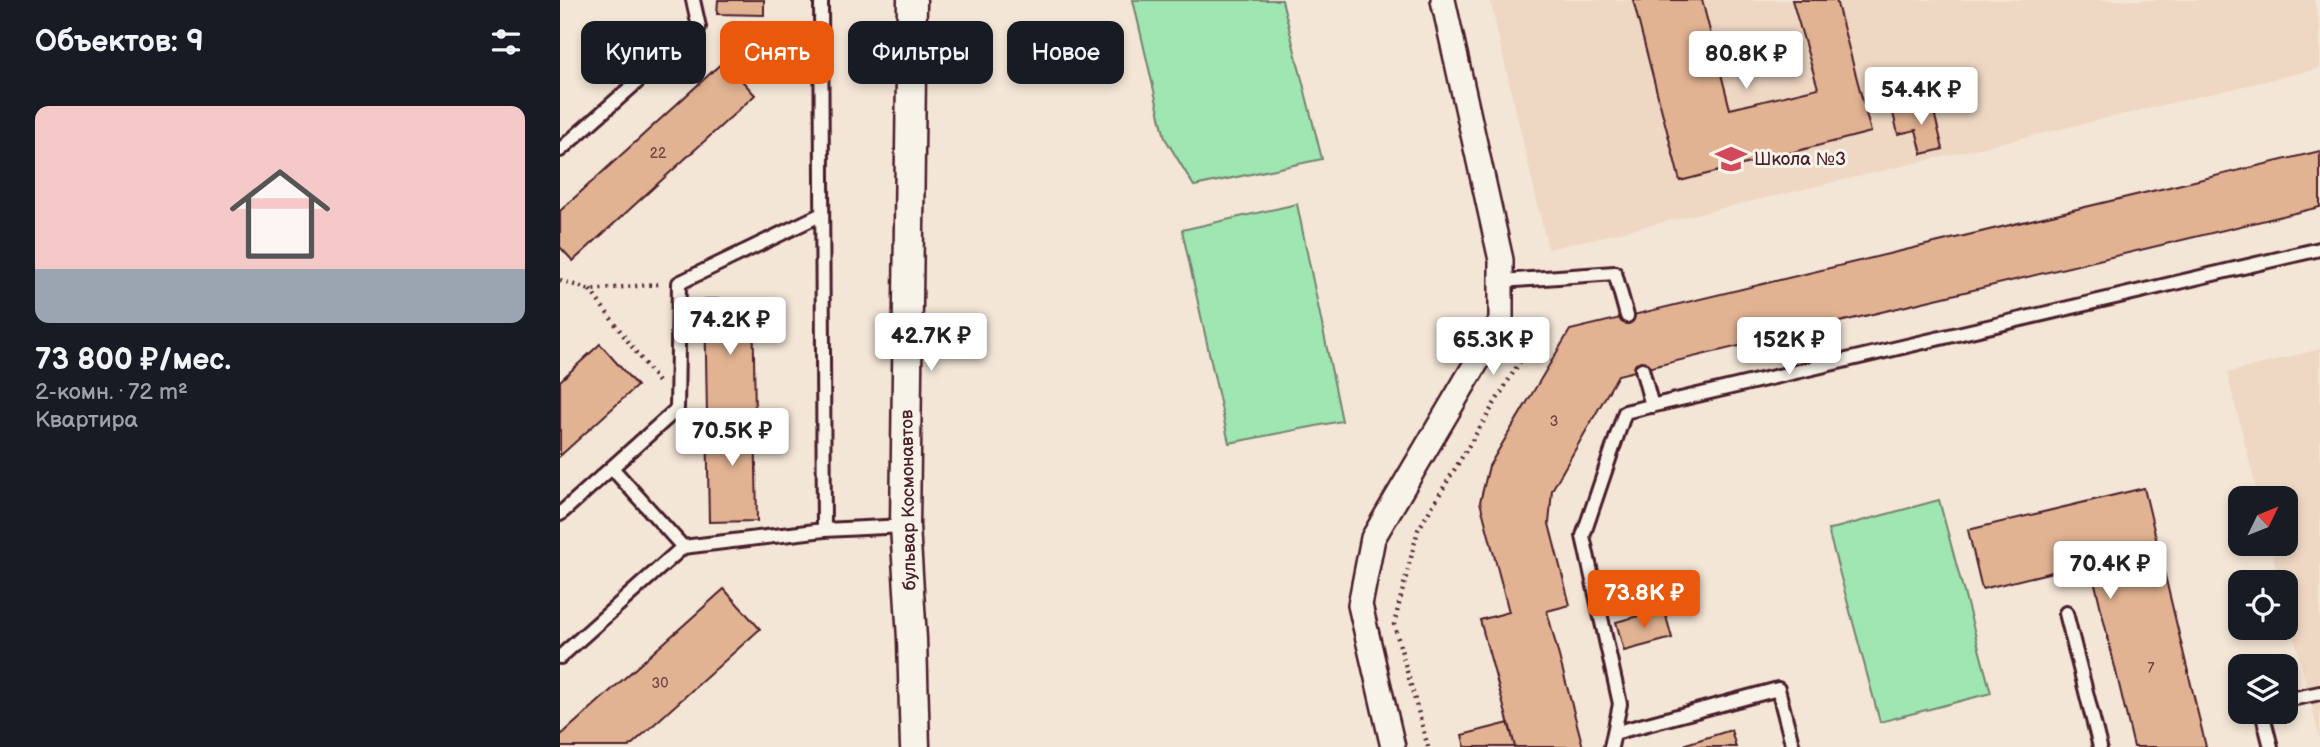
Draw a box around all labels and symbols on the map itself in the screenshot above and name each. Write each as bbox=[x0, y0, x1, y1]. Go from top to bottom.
pin: 80.8K ₽ bbox=[1681, 32, 1811, 91]
pin: 54.4K ₽ bbox=[1856, 68, 1986, 127]
school or university icon: Школа №3 bbox=[1714, 142, 1748, 176]
house number: 22 bbox=[650, 145, 667, 162]
place label: Школа №3 bbox=[1754, 149, 1846, 170]
pin: 74.2K ₽ bbox=[665, 298, 795, 357]
pin: 42.7K ₽ bbox=[866, 314, 996, 373]
pin: 65.3K ₽ bbox=[1428, 318, 1558, 377]
pin: 152K ₽ bbox=[1732, 318, 1846, 377]
pin: 70.5K ₽ bbox=[667, 408, 797, 468]
street label: бульвар Космонавтов bbox=[896, 409, 921, 590]
house number: 3 bbox=[1550, 413, 1558, 430]
north arrow bbox=[2228, 486, 2298, 556]
pin: 70.4K ₽ bbox=[2045, 542, 2175, 601]
pin: 73.8K ₽ bbox=[1579, 570, 1709, 630]
house number: 7 bbox=[2148, 660, 2155, 677]
house number: 30 bbox=[652, 675, 668, 692]

